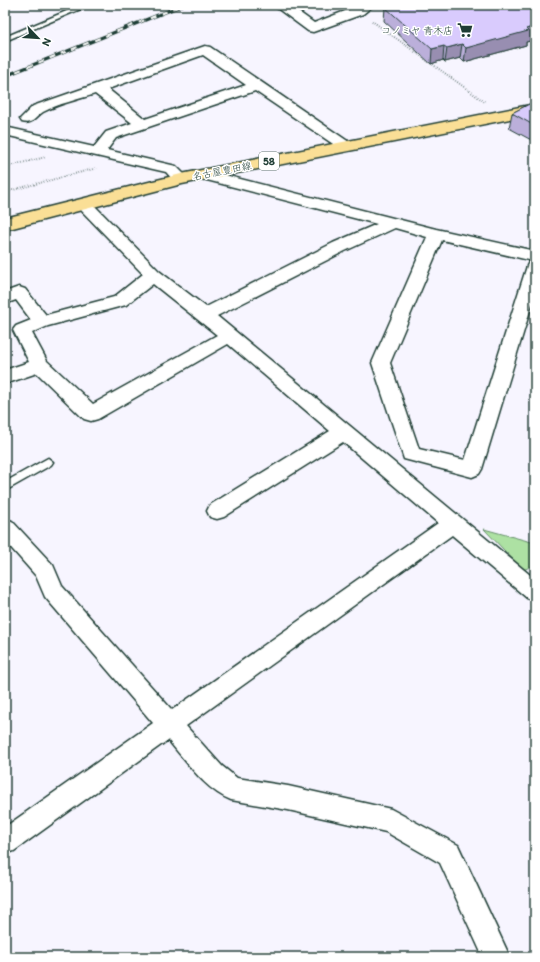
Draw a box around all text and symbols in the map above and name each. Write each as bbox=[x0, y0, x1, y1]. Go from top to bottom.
north arrow bbox=[18, 18, 58, 58]
supermarket icon: コノミヤ 青木店 bbox=[456, 21, 474, 39]
place label: コノミヤ 青木店 bbox=[381, 24, 453, 37]
text: N bbox=[39, 36, 54, 48]
road number: 58 bbox=[259, 152, 279, 170]
street label: 名古屋豊田線 bbox=[191, 159, 253, 183]

